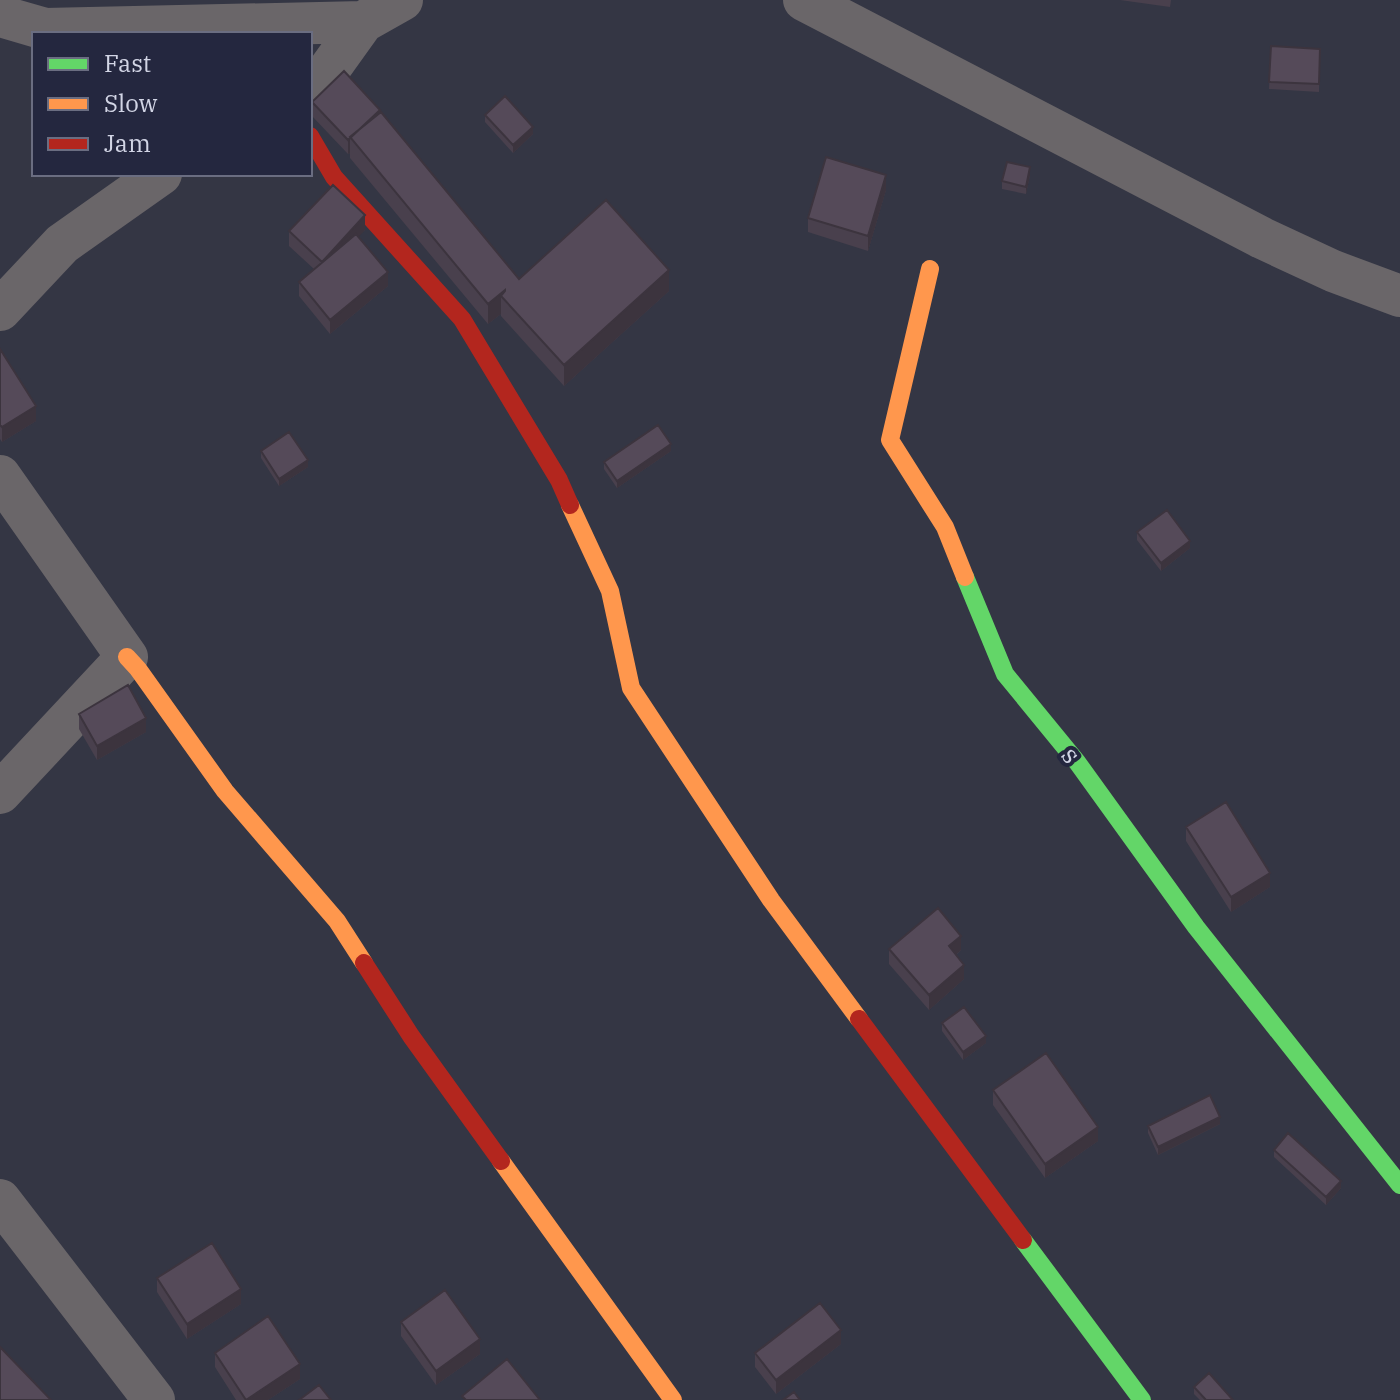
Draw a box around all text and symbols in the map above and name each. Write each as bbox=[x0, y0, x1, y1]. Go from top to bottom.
legend bbox=[32, 32, 312, 176]
text: Fast bbox=[104, 47, 151, 79]
text: Slow bbox=[104, 87, 158, 119]
text: Jam bbox=[104, 127, 151, 159]
street label: s bbox=[1054, 739, 1089, 770]

